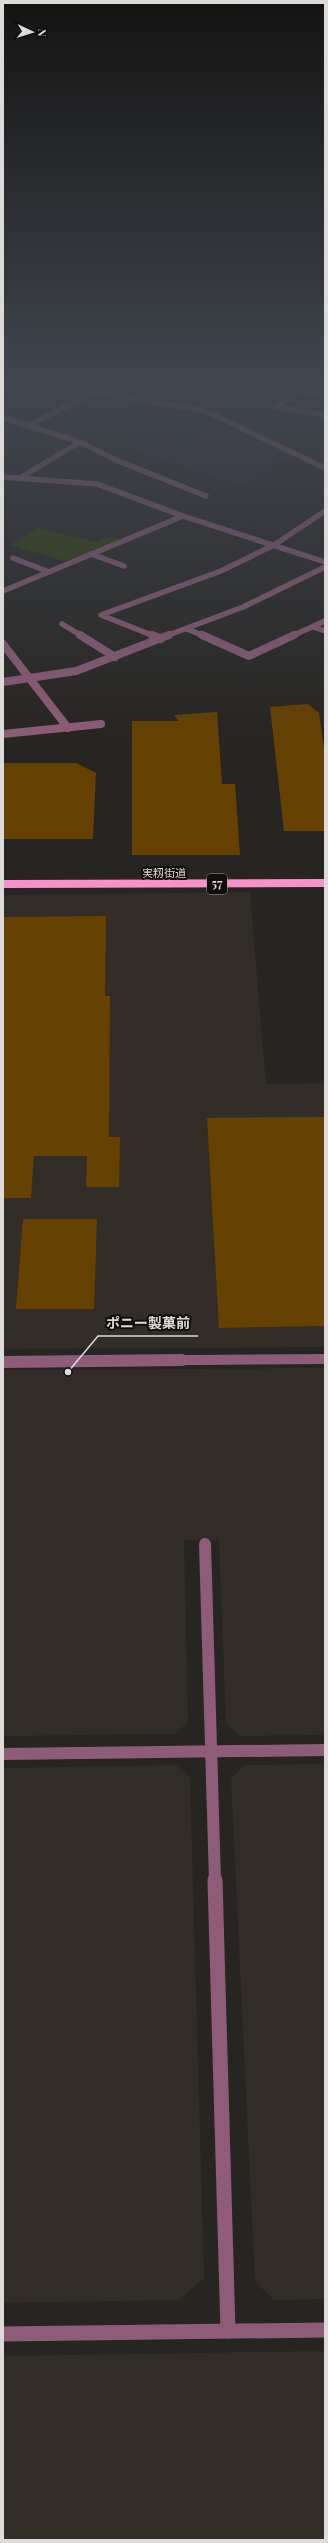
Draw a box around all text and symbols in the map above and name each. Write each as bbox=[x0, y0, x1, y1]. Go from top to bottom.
north arrow bbox=[12, 12, 52, 52]
text: N bbox=[35, 28, 50, 37]
street label: 実籾街道 bbox=[142, 865, 186, 880]
road number: 57 bbox=[207, 874, 227, 894]
callout: ポニー製菓前 bbox=[98, 1310, 198, 1336]
text: ポニー製菓前 bbox=[106, 1313, 190, 1332]

